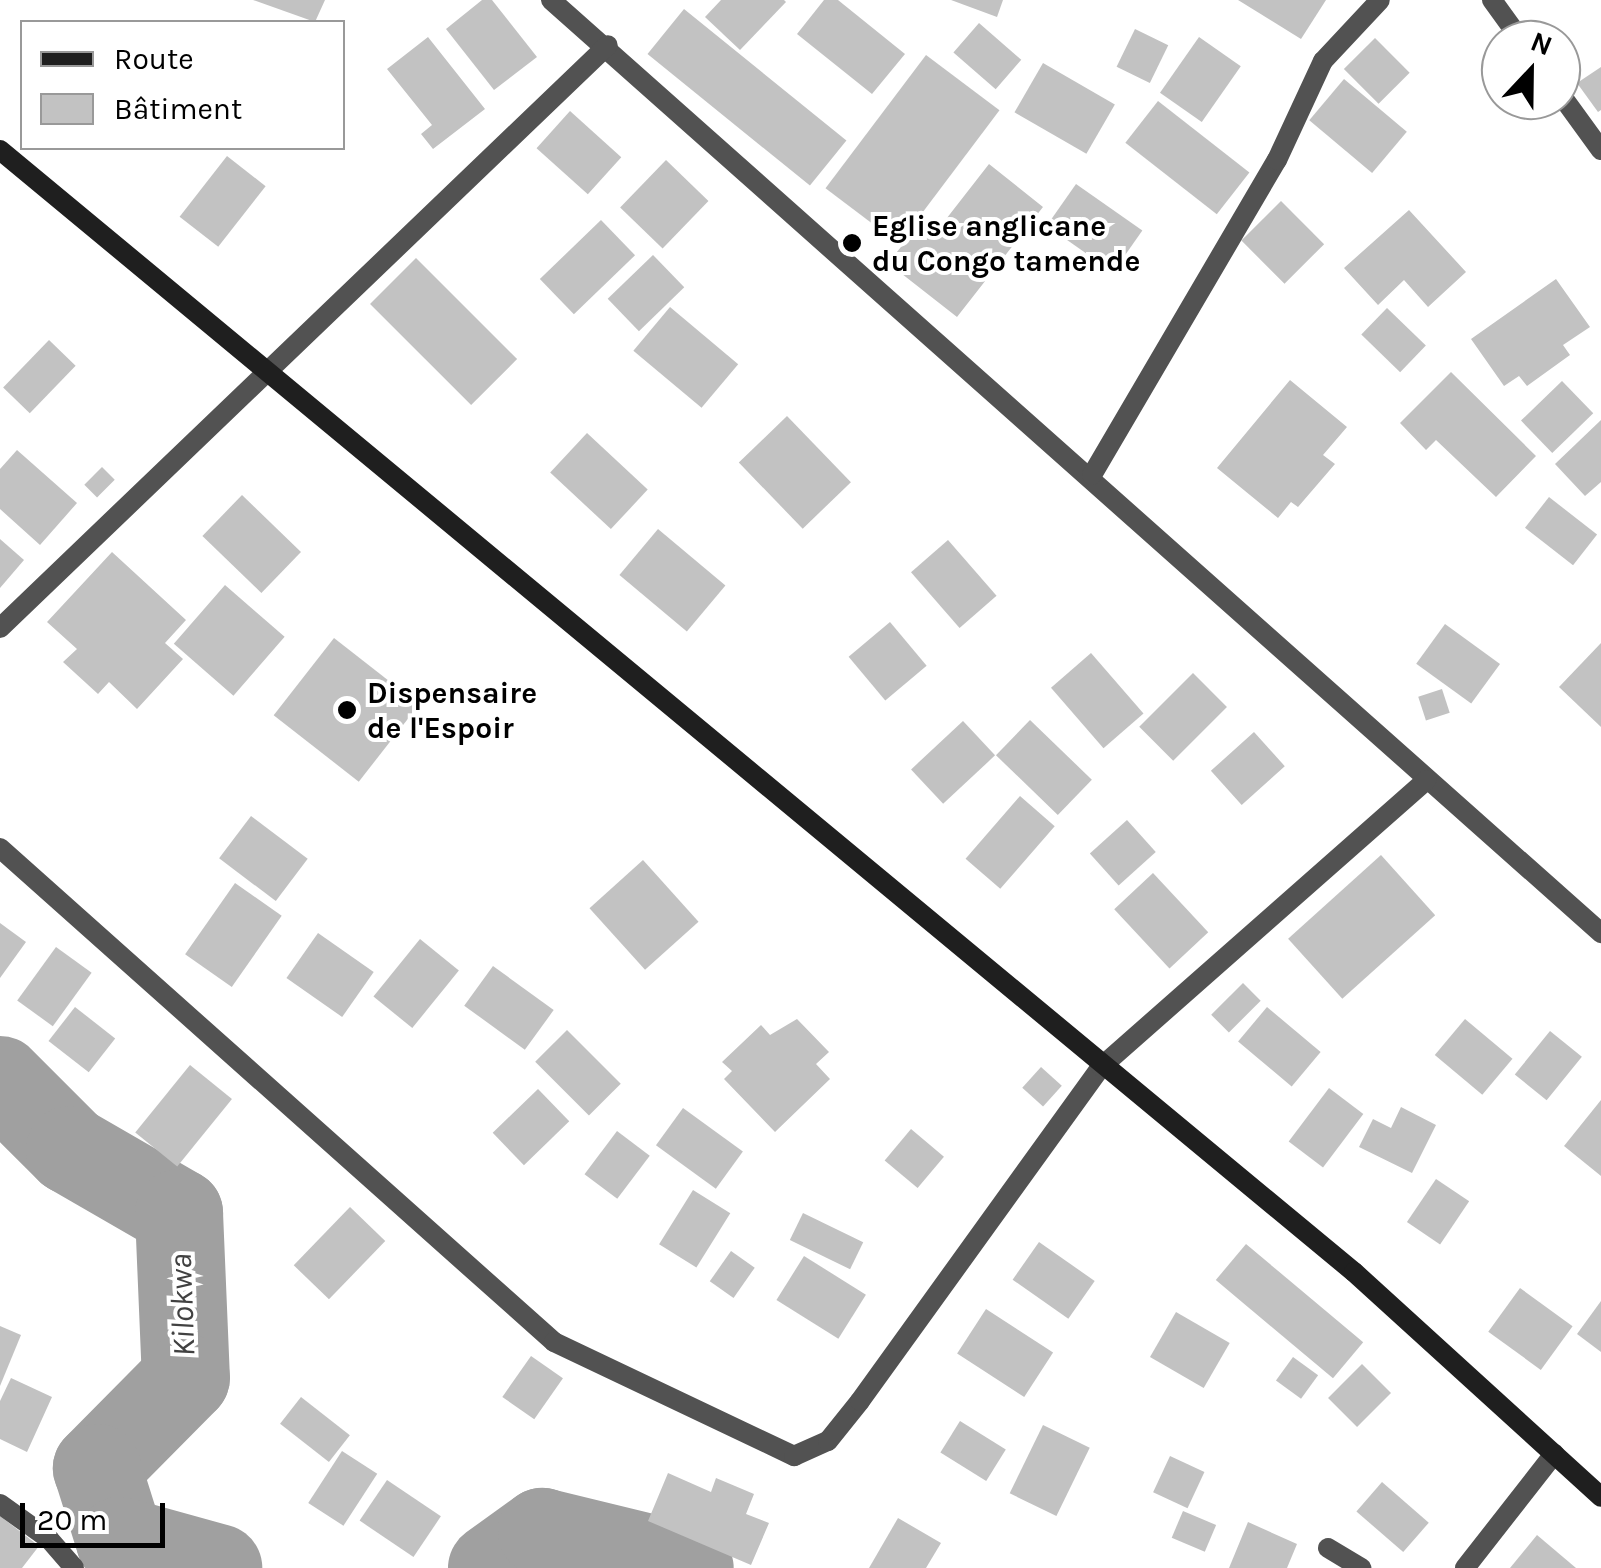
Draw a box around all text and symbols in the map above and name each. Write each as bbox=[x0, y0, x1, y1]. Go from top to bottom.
legend bbox=[20, 20, 345, 150]
north arrow bbox=[1481, 20, 1581, 120]
text: N bbox=[1526, 25, 1557, 63]
text: Route bbox=[114, 41, 194, 77]
text: Bâtiment bbox=[114, 91, 242, 127]
place label: Eglise anglicane du Congo tamende bbox=[872, 208, 1140, 278]
marker: Eglise anglicane du Congo tamende bbox=[841, 232, 863, 254]
place label: Dispensaire de l'Espoir bbox=[367, 675, 537, 746]
marker: Dispensaire de l'Espoir bbox=[336, 699, 358, 721]
water label: Kilokwa bbox=[162, 1253, 204, 1357]
scale bar bbox=[25, 1483, 170, 1545]
text: 20 m bbox=[37, 1502, 107, 1538]

